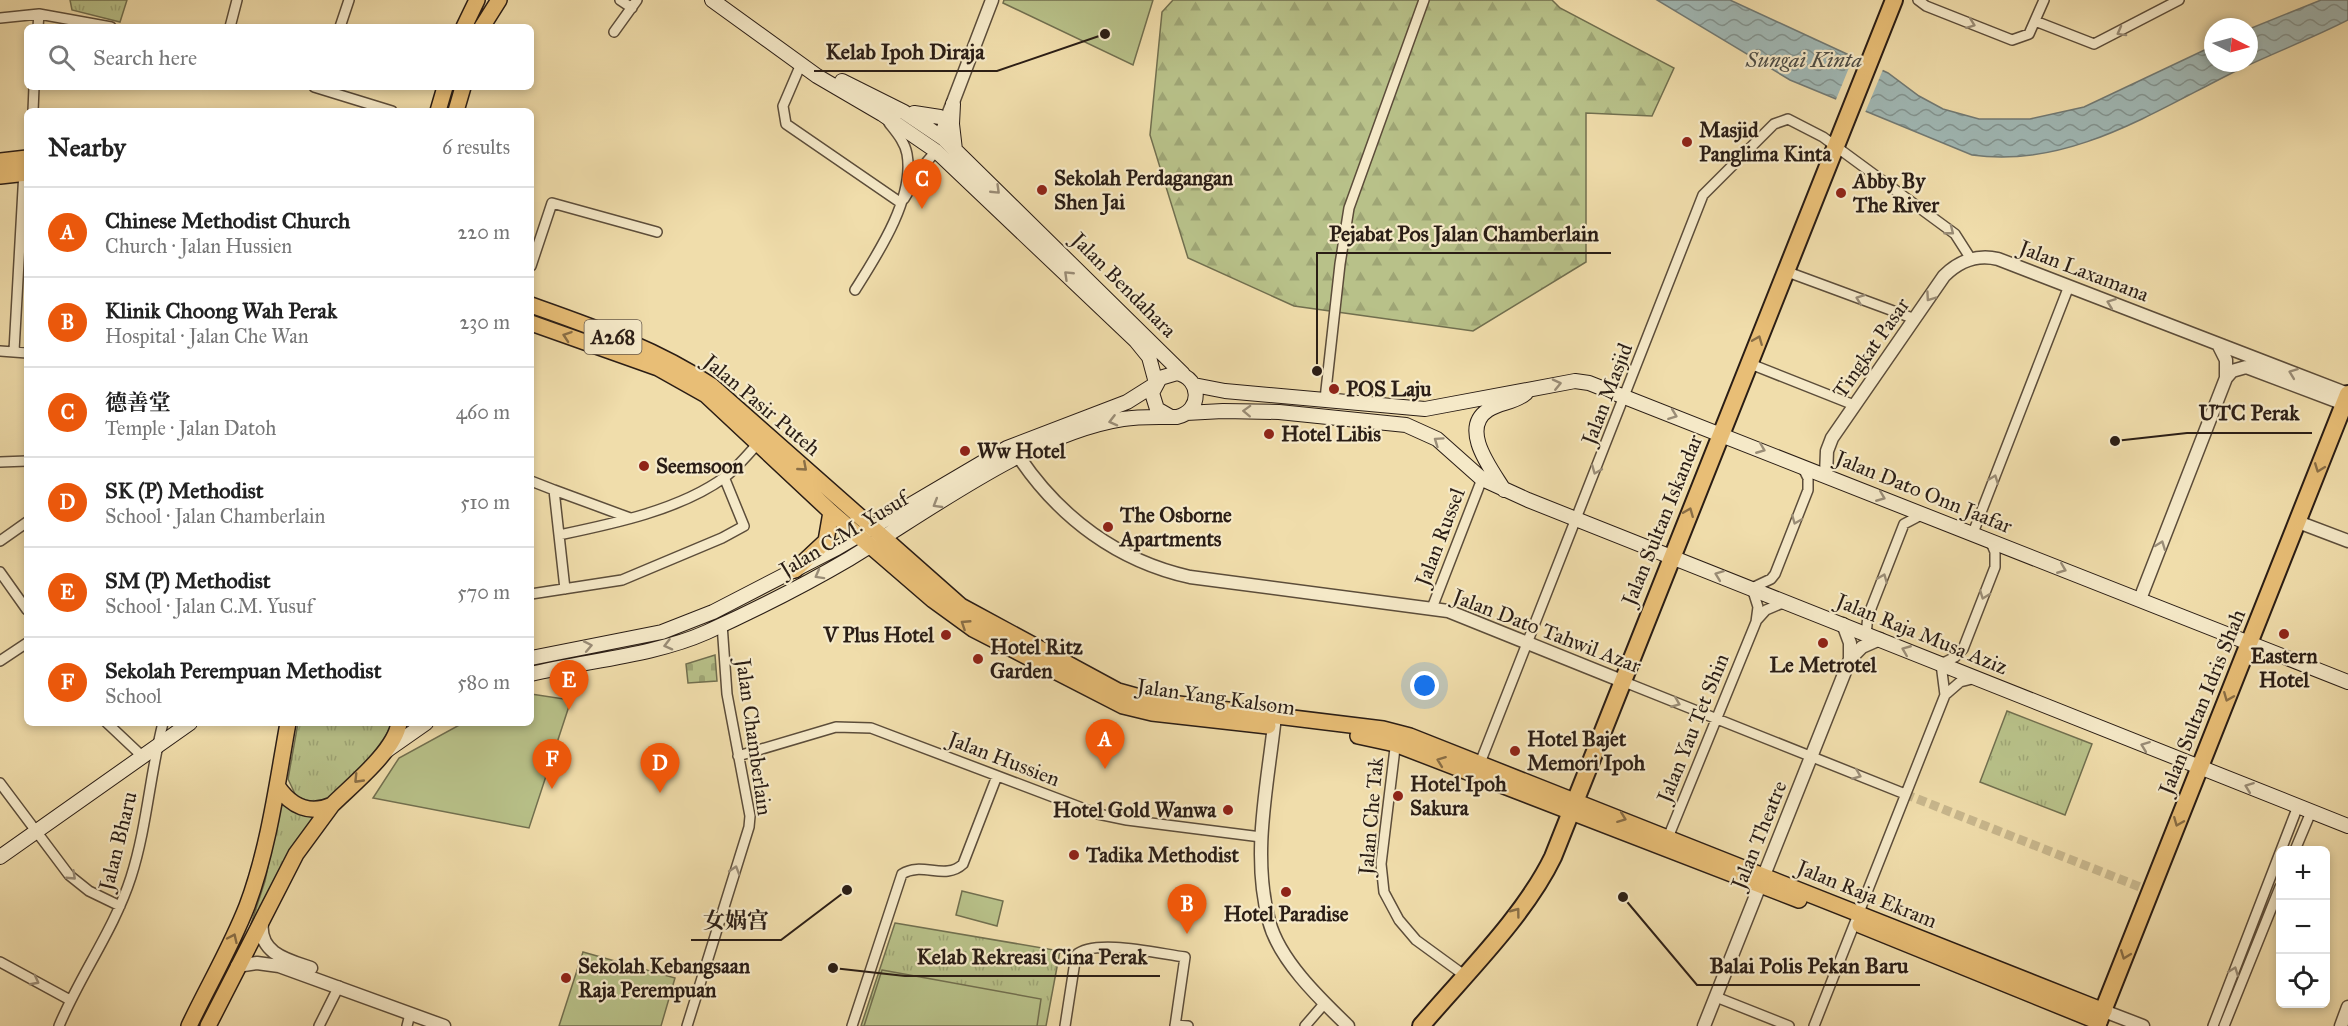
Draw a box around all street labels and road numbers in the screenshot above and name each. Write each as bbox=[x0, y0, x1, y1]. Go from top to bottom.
street label: Jalan Bendahara bbox=[1065, 226, 1182, 343]
street label: Jalan Laxamana bbox=[2014, 234, 2153, 308]
street label: Tingkat Pasar bbox=[1827, 293, 1915, 403]
road number: A268 bbox=[584, 320, 642, 354]
street label: Jalan Masjid bbox=[1575, 339, 1638, 450]
street label: Jalan Pasir Puteh bbox=[697, 347, 826, 462]
street label: Jalan Sultan Iskandar bbox=[1615, 431, 1708, 611]
street label: Jalan Dato Onn Jaafar bbox=[1830, 444, 2016, 539]
street label: Jalan C.M. Yusuf bbox=[773, 484, 916, 584]
street label: Jalan Russel bbox=[1409, 484, 1471, 592]
street label: Jalan Dato Tahwil Azar bbox=[1447, 582, 1645, 679]
street label: Jalan Raja Musa Aziz bbox=[1831, 587, 2012, 680]
street label: Jalan Sultan Idris Shah bbox=[2152, 605, 2251, 800]
street label: Jalan Yau Tet Shin bbox=[1651, 650, 1735, 808]
street label: Jalan Chamberlain bbox=[730, 655, 778, 817]
street label: Jalan Yang Kalsom bbox=[1133, 673, 1297, 721]
street label: Jalan Hussien bbox=[943, 725, 1064, 792]
street label: Jalan Che Tak bbox=[1353, 756, 1389, 878]
street label: Jalan Theatre bbox=[1725, 777, 1793, 895]
street label: Jalan Bharu bbox=[93, 789, 143, 895]
street label: Jalan Raja Ekram bbox=[1791, 853, 1941, 934]

